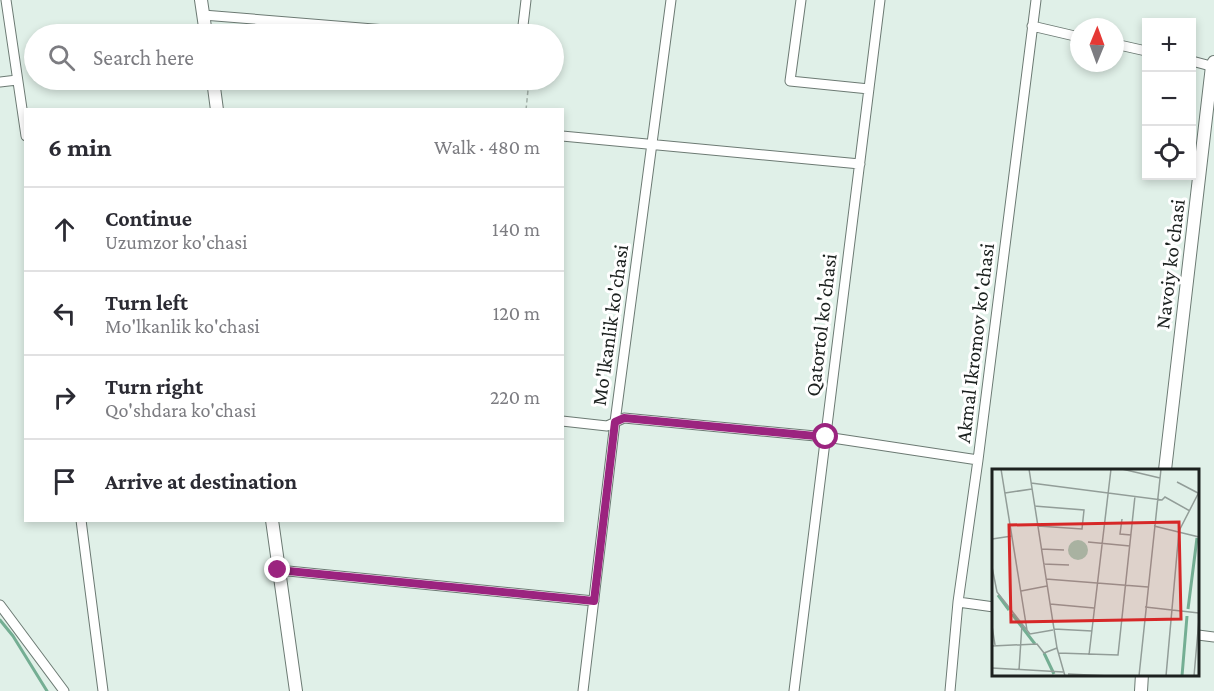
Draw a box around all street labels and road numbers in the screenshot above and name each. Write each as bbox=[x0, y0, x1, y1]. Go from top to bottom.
street label: Navoiy ko'chasi bbox=[1150, 197, 1190, 330]
street label: Akmal Ikromov ko'chasi bbox=[951, 241, 999, 444]
street label: Mo'lkanlik ko'chasi bbox=[587, 242, 633, 407]
street label: Qatortol ko'chasi bbox=[800, 252, 842, 398]

